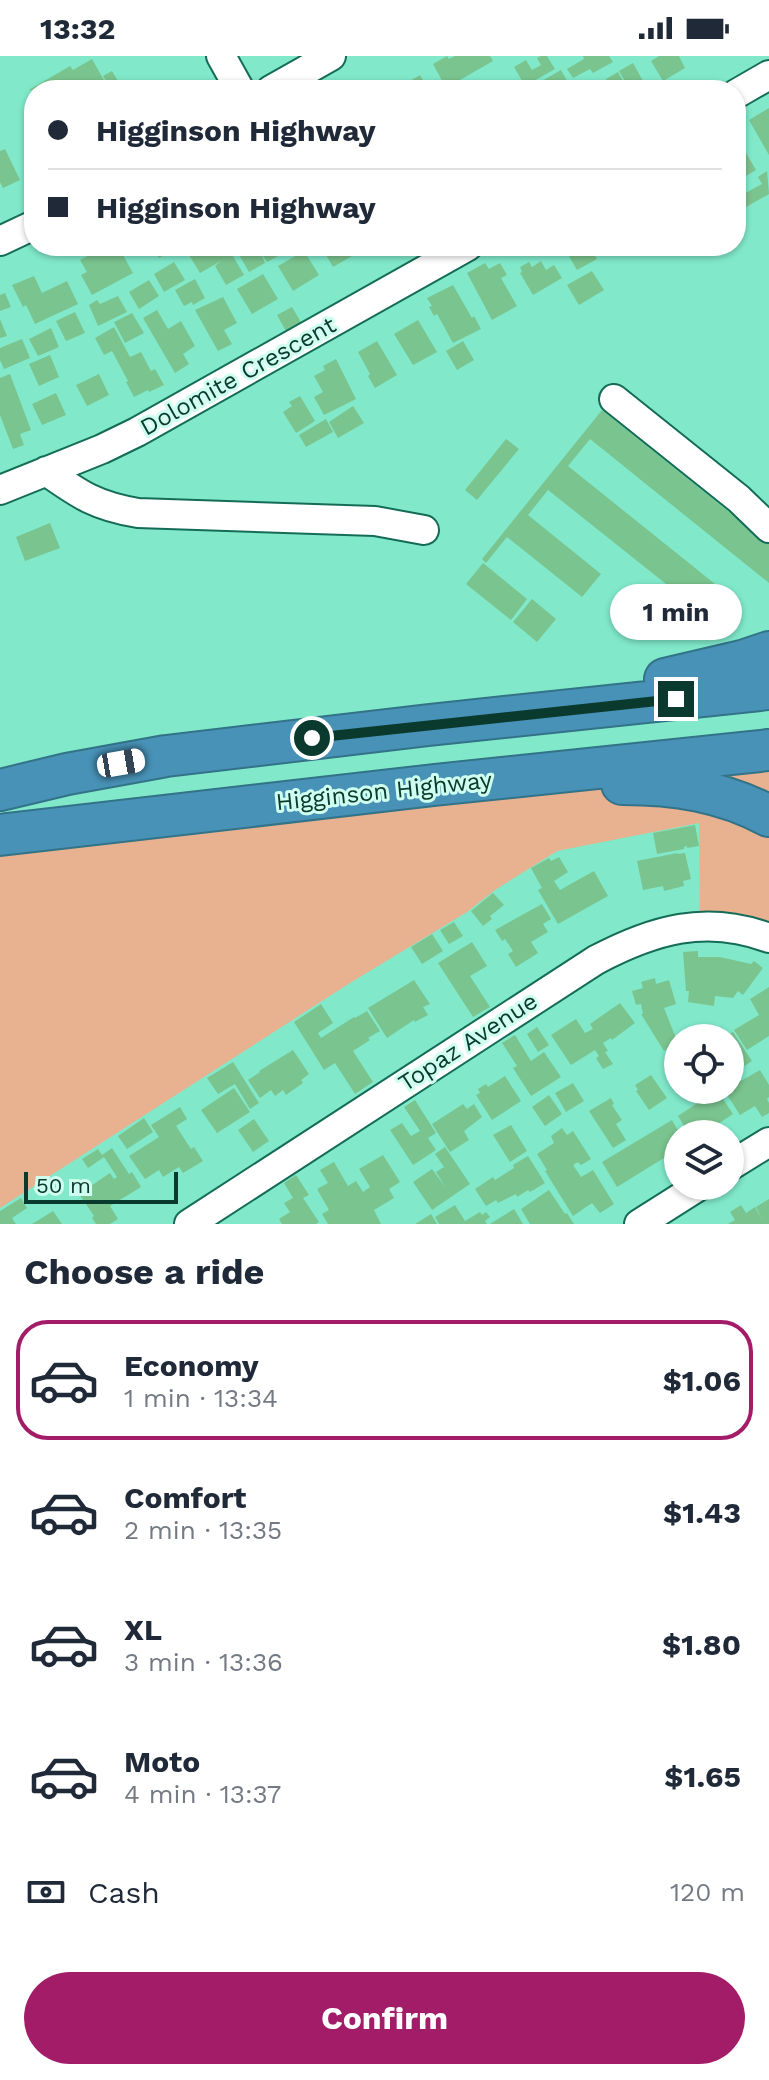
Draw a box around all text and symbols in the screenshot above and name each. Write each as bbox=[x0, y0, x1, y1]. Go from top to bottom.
text: 13:32 bbox=[40, 11, 115, 46]
text: Higginson Highway bbox=[96, 113, 376, 148]
text: Higginson Highway bbox=[96, 190, 376, 225]
street label: Dolomite Crescent bbox=[135, 311, 341, 441]
callout: 1 min bbox=[610, 583, 742, 639]
text: 1 min bbox=[643, 597, 709, 627]
route end bbox=[658, 681, 694, 717]
route start bbox=[294, 720, 330, 756]
car bbox=[95, 747, 147, 779]
street label: Higginson Highway bbox=[274, 766, 494, 816]
street label: Topaz Avenue bbox=[393, 987, 543, 1097]
map controls bbox=[664, 1024, 744, 1200]
button: locate bbox=[664, 1024, 744, 1104]
button: layers bbox=[664, 1120, 744, 1200]
scale bar bbox=[24, 1168, 178, 1204]
text: 50 m bbox=[36, 1173, 91, 1198]
text: Choose a ride bbox=[24, 1251, 264, 1293]
icon: car bbox=[28, 1344, 100, 1416]
text: Economy bbox=[124, 1348, 259, 1383]
text: $1.06 bbox=[663, 1363, 741, 1398]
text: 1 min · 13:34 bbox=[124, 1383, 278, 1413]
icon: car bbox=[28, 1476, 100, 1548]
text: Comfort bbox=[124, 1480, 246, 1515]
text: $1.43 bbox=[663, 1495, 741, 1530]
text: 2 min · 13:35 bbox=[124, 1515, 282, 1545]
icon: car bbox=[28, 1608, 100, 1680]
text: XL bbox=[124, 1612, 162, 1647]
text: $1.80 bbox=[662, 1627, 741, 1662]
text: 3 min · 13:36 bbox=[124, 1647, 283, 1677]
icon: car bbox=[28, 1740, 100, 1812]
text: Moto bbox=[124, 1744, 200, 1779]
text: $1.65 bbox=[664, 1759, 741, 1794]
text: 4 min · 13:37 bbox=[124, 1779, 281, 1809]
icon: cash bbox=[24, 1870, 68, 1914]
text: Cash bbox=[88, 1875, 160, 1910]
text: 120 m bbox=[670, 1877, 745, 1907]
button: Confirm bbox=[24, 1972, 745, 2064]

